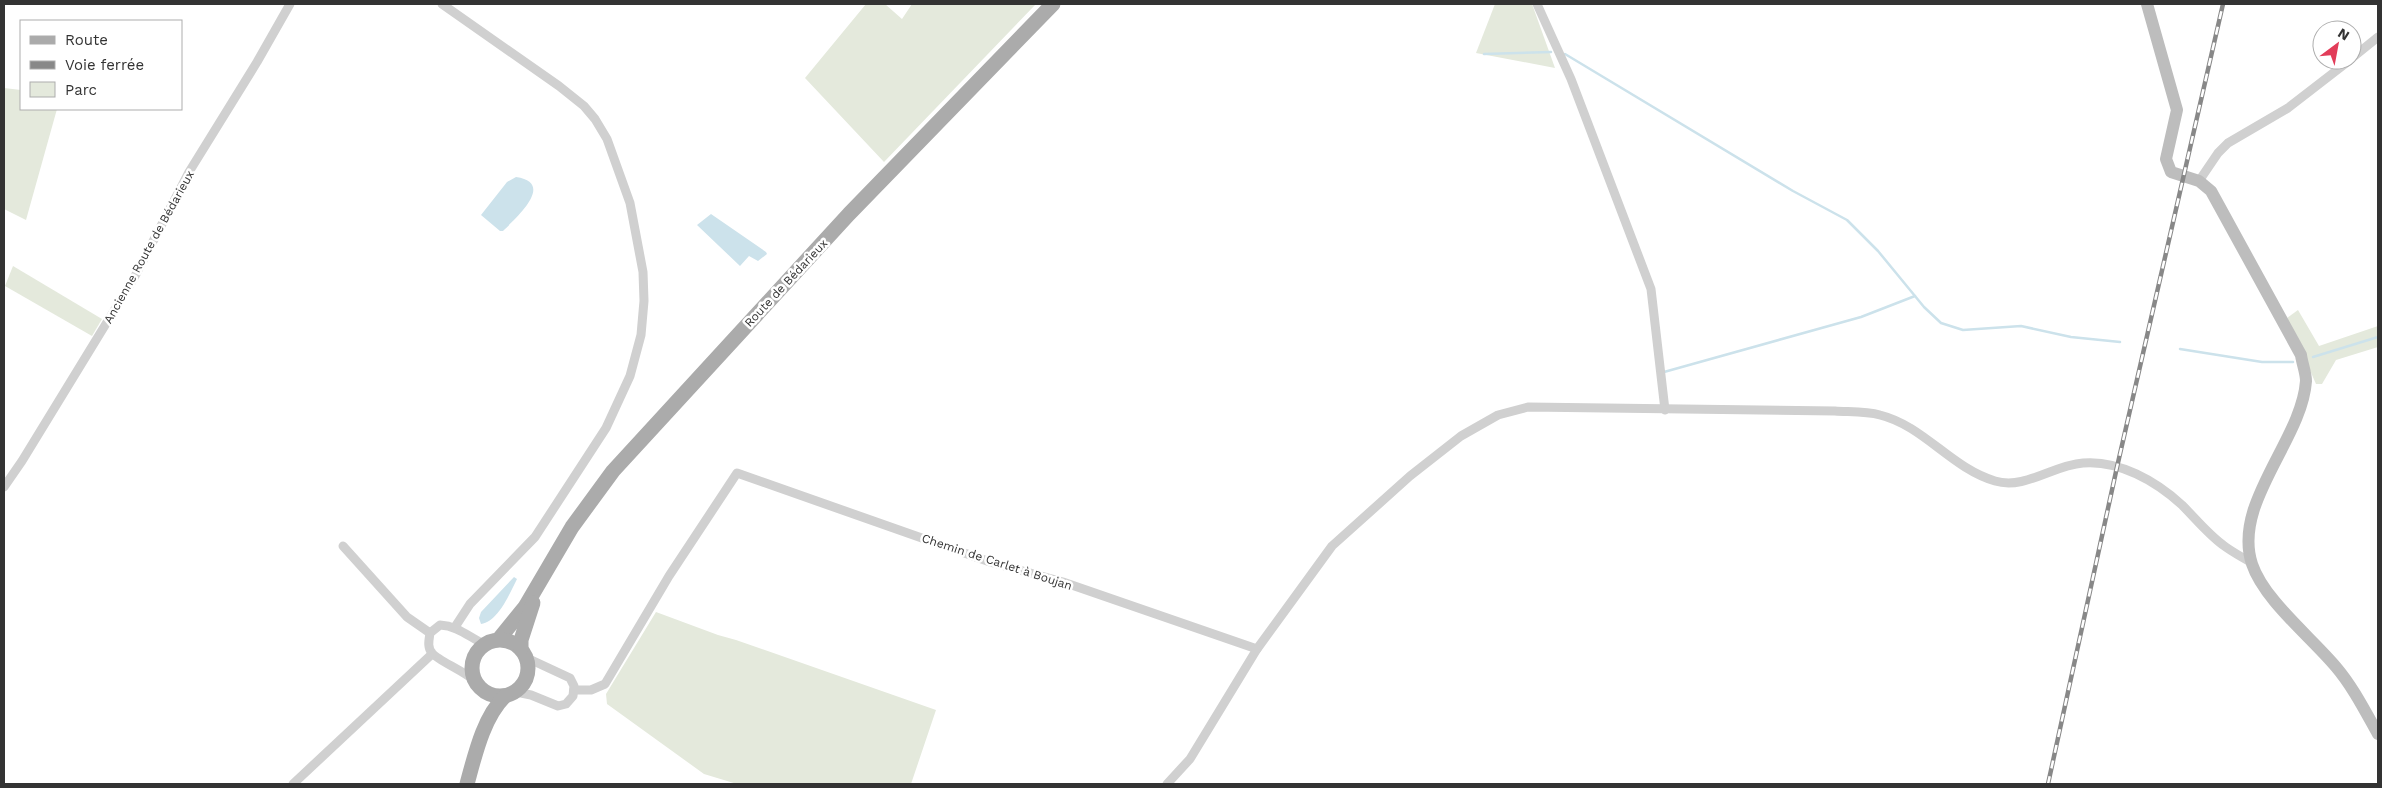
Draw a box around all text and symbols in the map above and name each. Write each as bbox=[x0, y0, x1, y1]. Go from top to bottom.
legend bbox=[20, 20, 182, 110]
north arrow bbox=[2312, 20, 2362, 70]
text: N bbox=[2335, 24, 2353, 44]
text: Route bbox=[65, 31, 108, 49]
text: Voie ferrée bbox=[65, 56, 144, 74]
text: Parc bbox=[65, 81, 97, 99]
street label: Ancienne Route de Bédarieux bbox=[101, 168, 197, 326]
street label: Route de Bédarieux bbox=[742, 236, 830, 330]
street label: Chemin de Carlet à Boujan bbox=[920, 531, 1074, 593]

